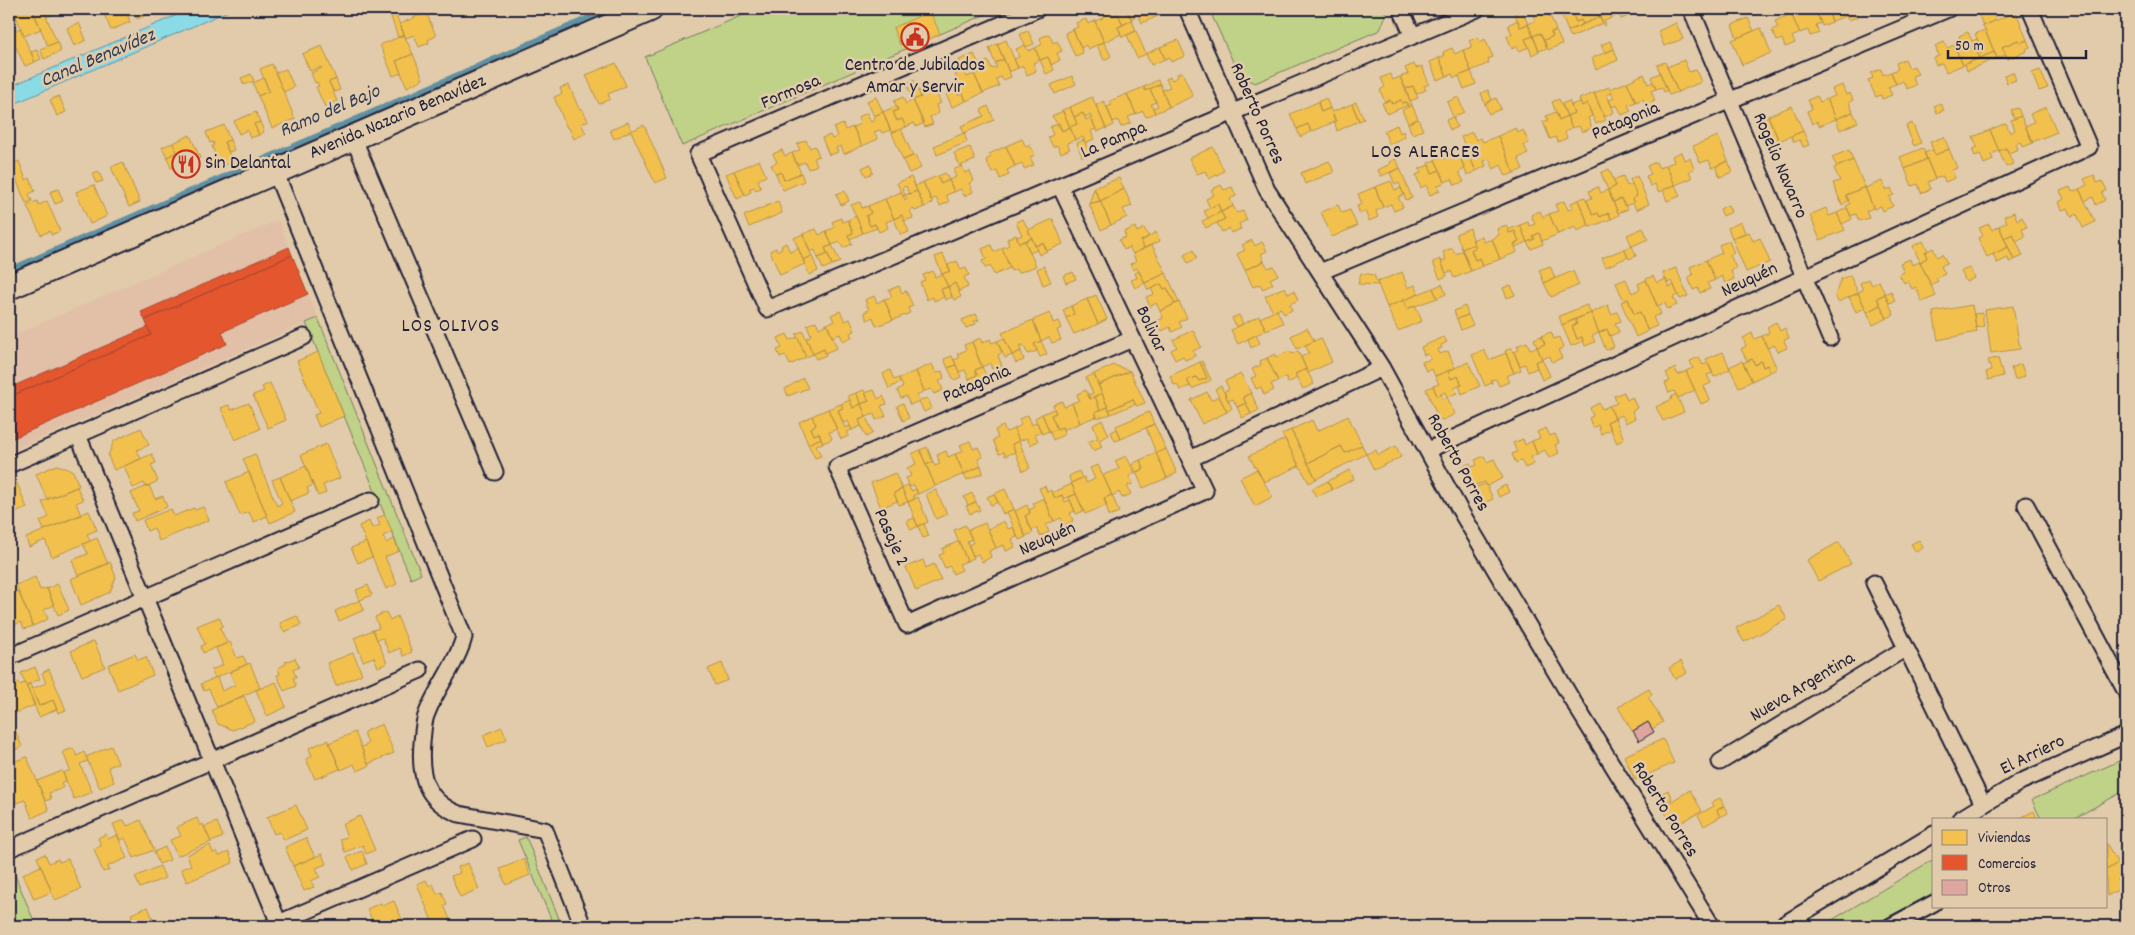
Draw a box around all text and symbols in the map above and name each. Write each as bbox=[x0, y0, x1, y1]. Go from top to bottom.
water label: Canal Benavídez bbox=[36, 22, 161, 96]
public building icon: Centro de Jubilados Amar y Servir bbox=[900, 22, 930, 52]
scale bar bbox=[1948, 28, 2085, 60]
text: 50 m bbox=[1955, 36, 1984, 58]
place label: Centro de Jubilados Amar y Servir bbox=[845, 53, 985, 102]
street label: Roberto Porres bbox=[1222, 59, 1290, 169]
street label: Avenida Nazario Benavídez bbox=[305, 68, 491, 168]
street label: Formosa bbox=[757, 68, 826, 118]
water label: Ramo del Bajo bbox=[275, 78, 386, 146]
street label: Patagonia bbox=[1588, 95, 1665, 148]
street label: Rogelio Navarro bbox=[1745, 109, 1813, 223]
street label: La Pampa bbox=[1077, 115, 1152, 167]
district label: LOS ALERCES bbox=[1371, 139, 1481, 167]
restaurant icon: Sin Delantal bbox=[171, 149, 201, 179]
place label: Sin Delantal bbox=[205, 151, 291, 178]
street label: Neuquén bbox=[1717, 256, 1783, 306]
street label: Bolivar bbox=[1127, 302, 1173, 358]
district label: LOS OLIVOS bbox=[402, 313, 500, 341]
street label: Patagonia bbox=[939, 358, 1016, 411]
street label: Roberto Porres bbox=[1419, 409, 1495, 517]
street label: Pasaje 2 bbox=[865, 505, 915, 571]
street label: Neuquén bbox=[1015, 516, 1081, 564]
street label: Nueva Argentina bbox=[1745, 645, 1862, 730]
street label: El Arriero bbox=[1996, 729, 2070, 783]
street label: Roberto Porres bbox=[1624, 757, 1704, 863]
legend bbox=[1932, 818, 2108, 908]
text: Viviendas bbox=[1978, 828, 2031, 850]
text: Comercios bbox=[1978, 854, 2036, 876]
text: Otros bbox=[1978, 878, 2011, 900]

